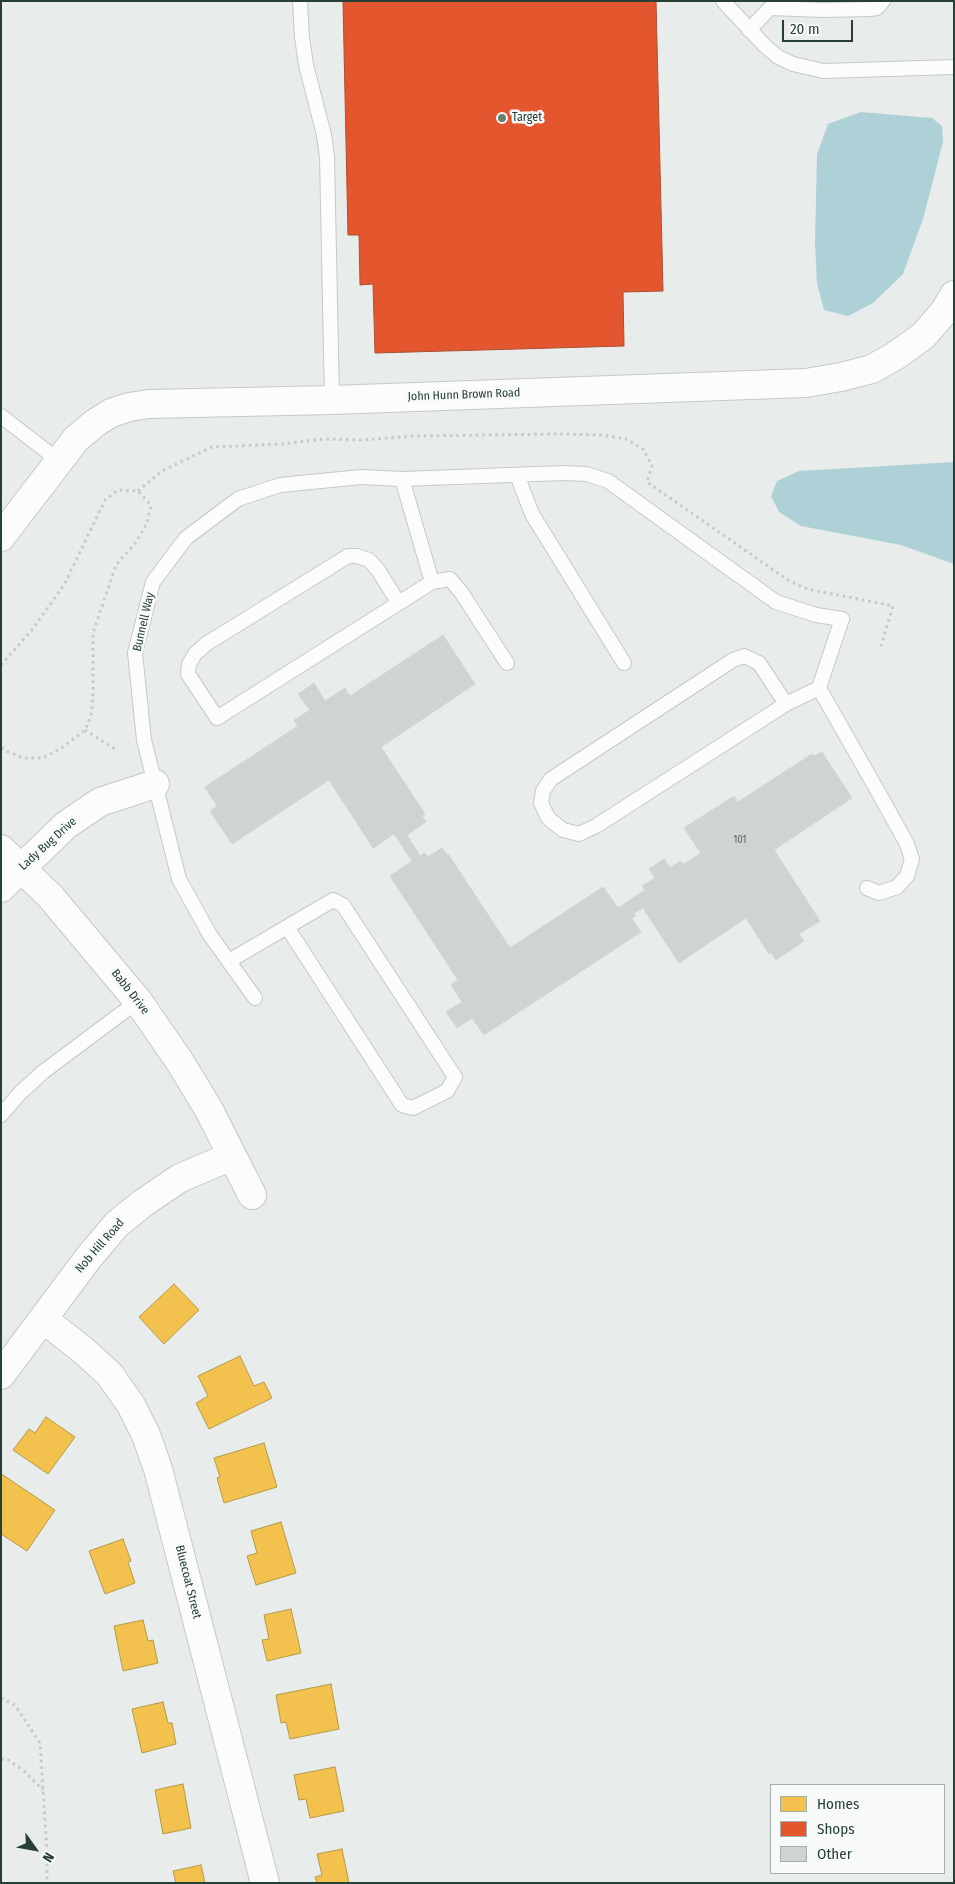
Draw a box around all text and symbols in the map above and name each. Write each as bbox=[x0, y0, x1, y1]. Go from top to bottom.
scale bar bbox=[785, 10, 856, 42]
text: 20 m bbox=[790, 20, 820, 38]
place label: Target bbox=[512, 111, 542, 125]
marker: Target bbox=[496, 112, 508, 124]
street label: John Hunn Brown Road bbox=[407, 386, 521, 404]
street label: Bunnell Way bbox=[130, 591, 158, 653]
street label: Lady Bug Drive bbox=[16, 814, 80, 874]
house number: 101 bbox=[734, 834, 746, 846]
street label: Babb Drive bbox=[108, 967, 152, 1017]
street label: Nob Hill Road bbox=[73, 1216, 127, 1276]
street label: Bluecoat Street bbox=[172, 1544, 204, 1620]
legend bbox=[770, 1784, 945, 1874]
text: Homes bbox=[817, 1795, 859, 1813]
text: Shops bbox=[817, 1820, 855, 1838]
north arrow bbox=[10, 1824, 60, 1874]
text: Other bbox=[817, 1845, 852, 1863]
text: N bbox=[39, 1849, 58, 1865]

